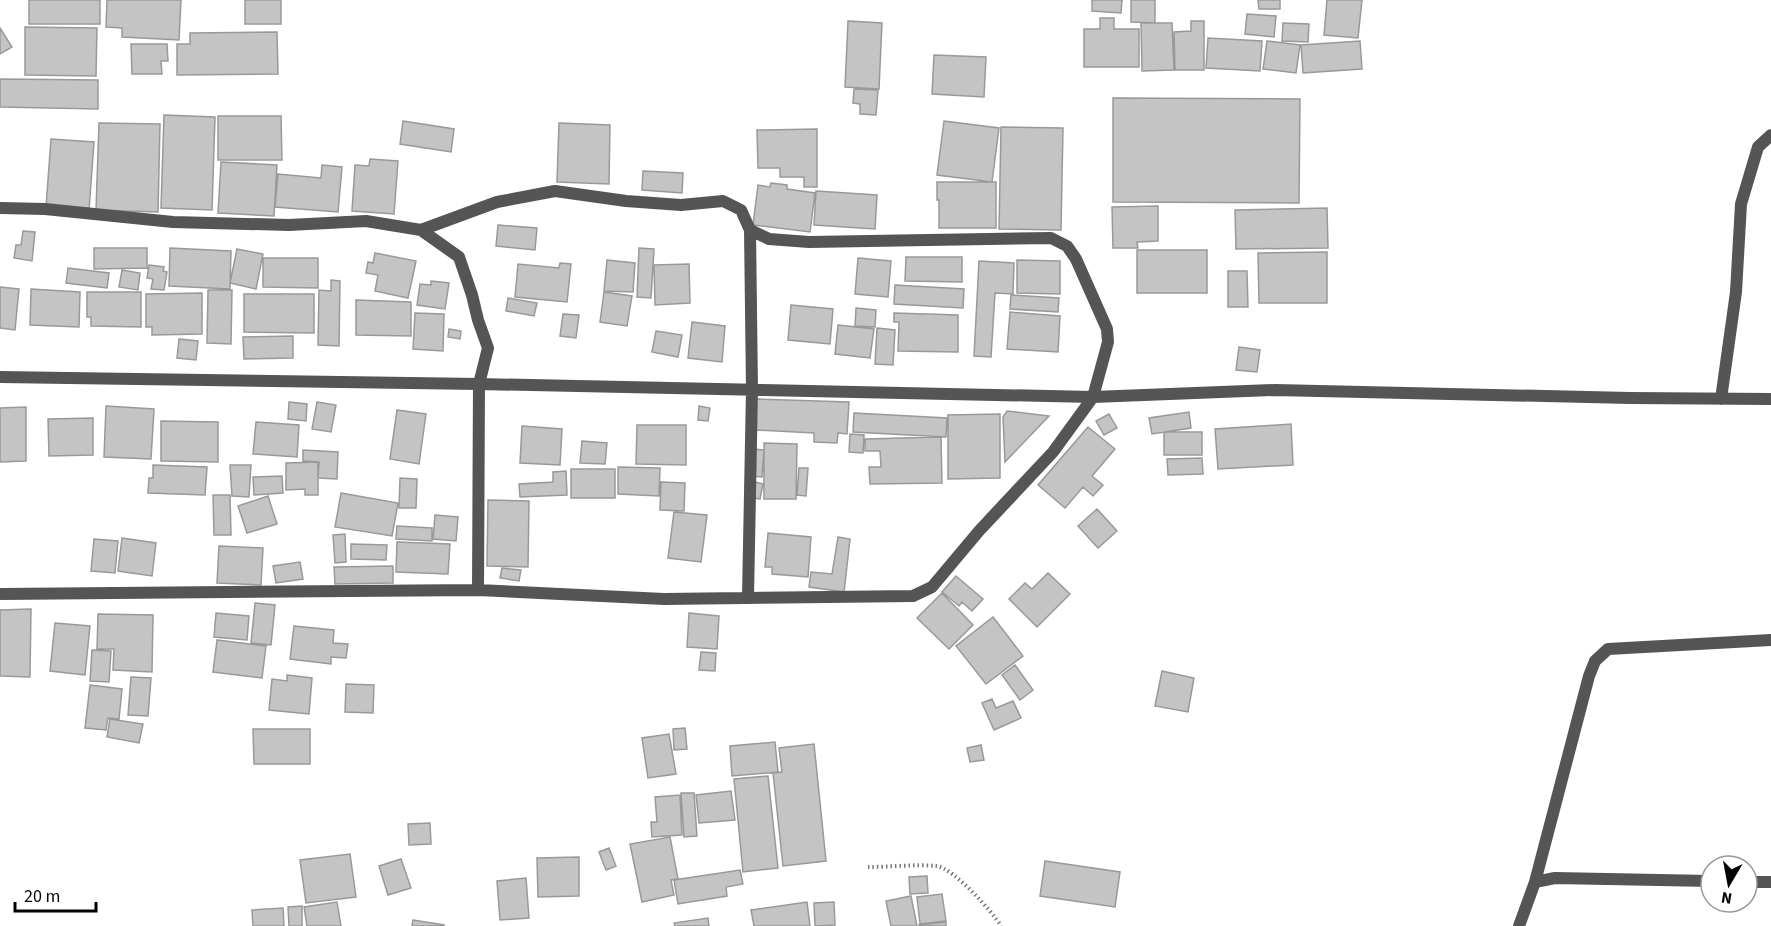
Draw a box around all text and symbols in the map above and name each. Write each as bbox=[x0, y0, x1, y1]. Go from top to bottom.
north arrow bbox=[1699, 854, 1759, 914]
scale bar bbox=[15, 875, 96, 913]
text: 20 m bbox=[24, 884, 60, 909]
text: N bbox=[1719, 886, 1734, 910]

